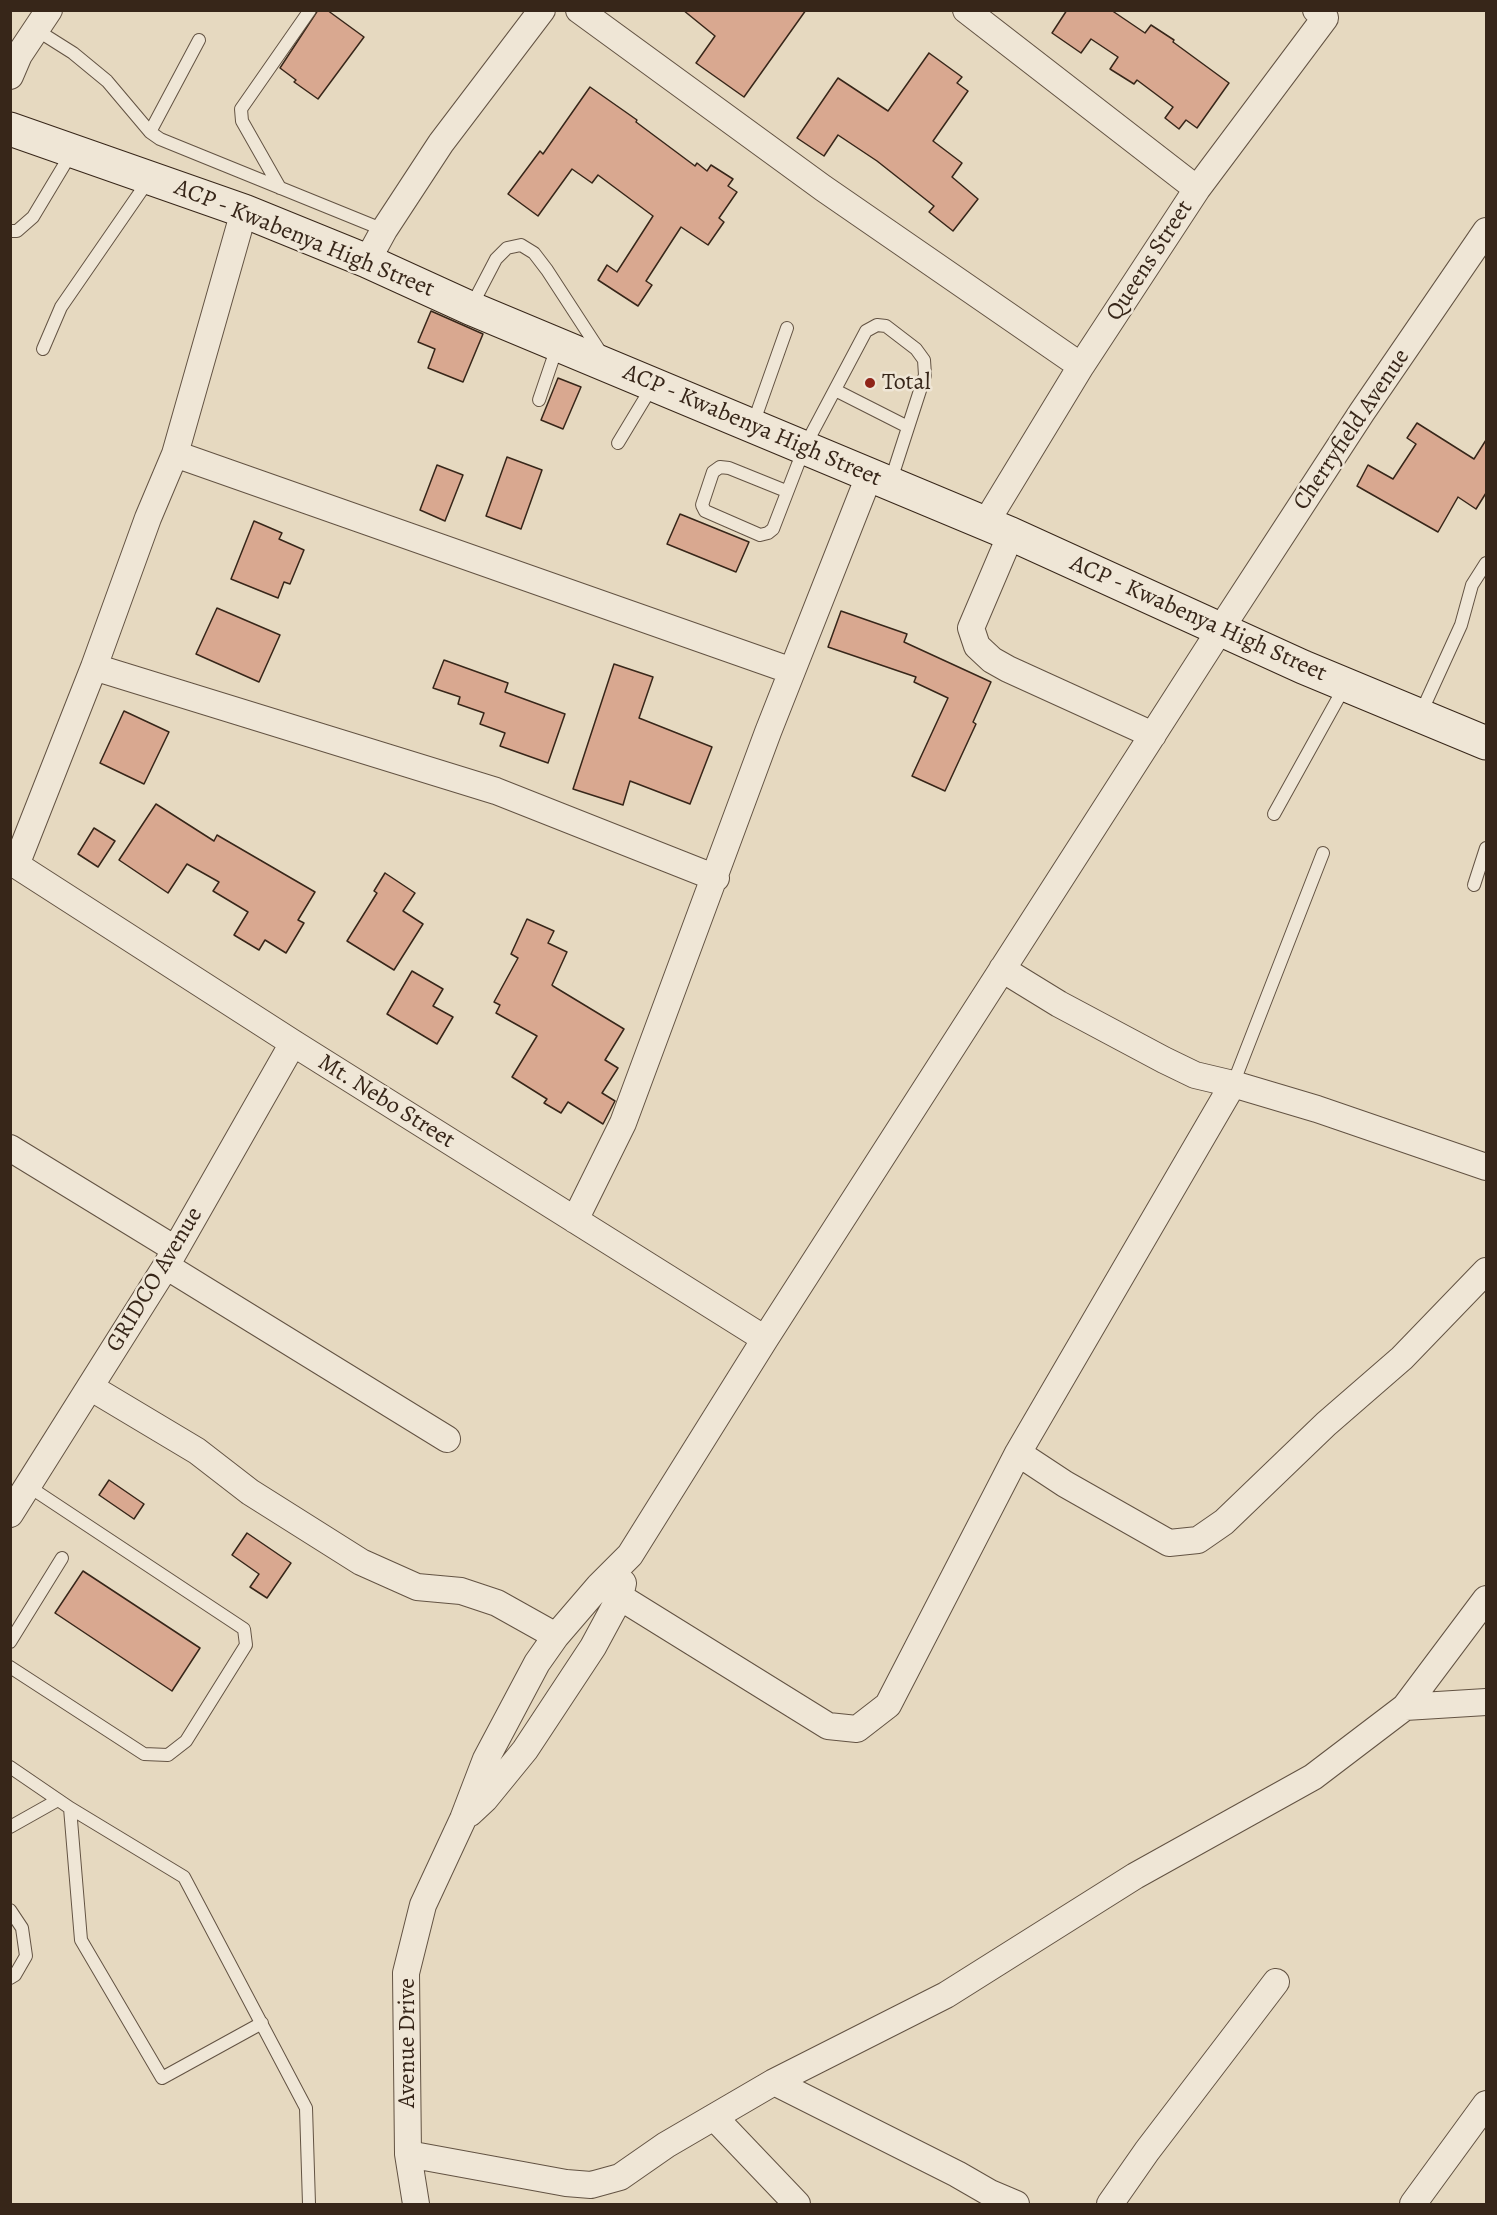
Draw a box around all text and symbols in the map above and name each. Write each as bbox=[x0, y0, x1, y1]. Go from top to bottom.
street label: ACP - Kwabenya High Street bbox=[170, 174, 438, 304]
street label: Queens Street bbox=[1100, 195, 1200, 327]
street label: Cherryfield Avenue bbox=[1288, 344, 1416, 516]
street label: ACP - Kwabenya High Street bbox=[618, 358, 886, 494]
place label: Total bbox=[882, 369, 931, 397]
marker: Total bbox=[863, 376, 877, 390]
street label: ACP - Kwabenya High Street bbox=[1065, 549, 1331, 689]
street label: Mt. Nebo Street bbox=[312, 1049, 460, 1155]
street label: GRIDCO Avenue bbox=[100, 1202, 210, 1358]
street label: Avenue Drive bbox=[394, 1978, 422, 2108]

